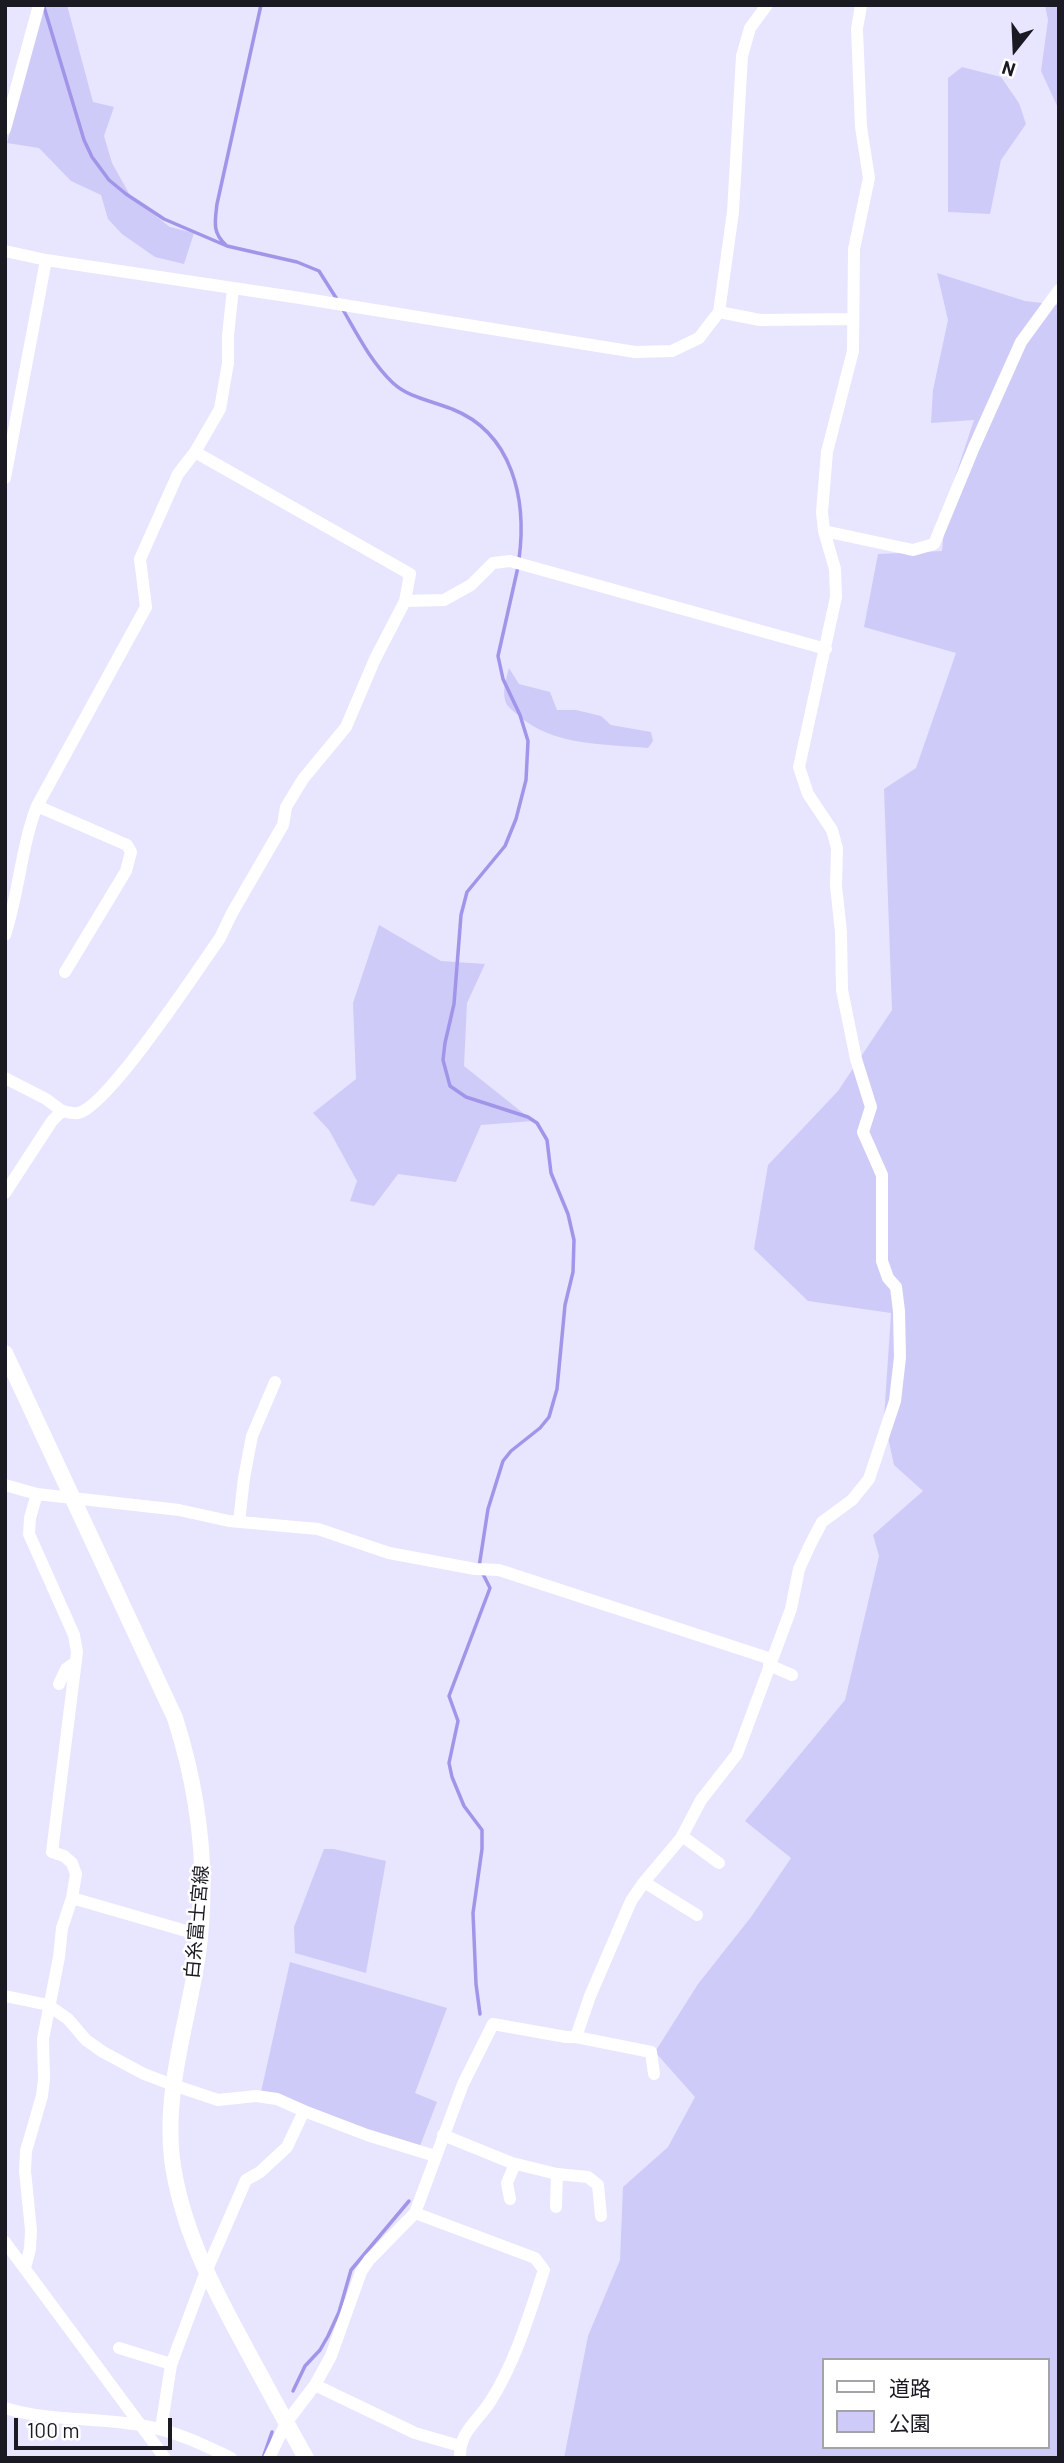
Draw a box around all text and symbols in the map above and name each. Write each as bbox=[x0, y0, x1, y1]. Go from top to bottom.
north arrow bbox=[980, 14, 1050, 84]
text: N bbox=[999, 57, 1018, 82]
street label: 白糸富士宮線 bbox=[181, 1864, 213, 1980]
legend bbox=[822, 2358, 1050, 2449]
text: 道路 bbox=[889, 2375, 931, 2400]
scale bar bbox=[18, 2404, 175, 2448]
text: 公園 bbox=[889, 2410, 931, 2435]
text: 100 m bbox=[27, 2417, 80, 2442]

